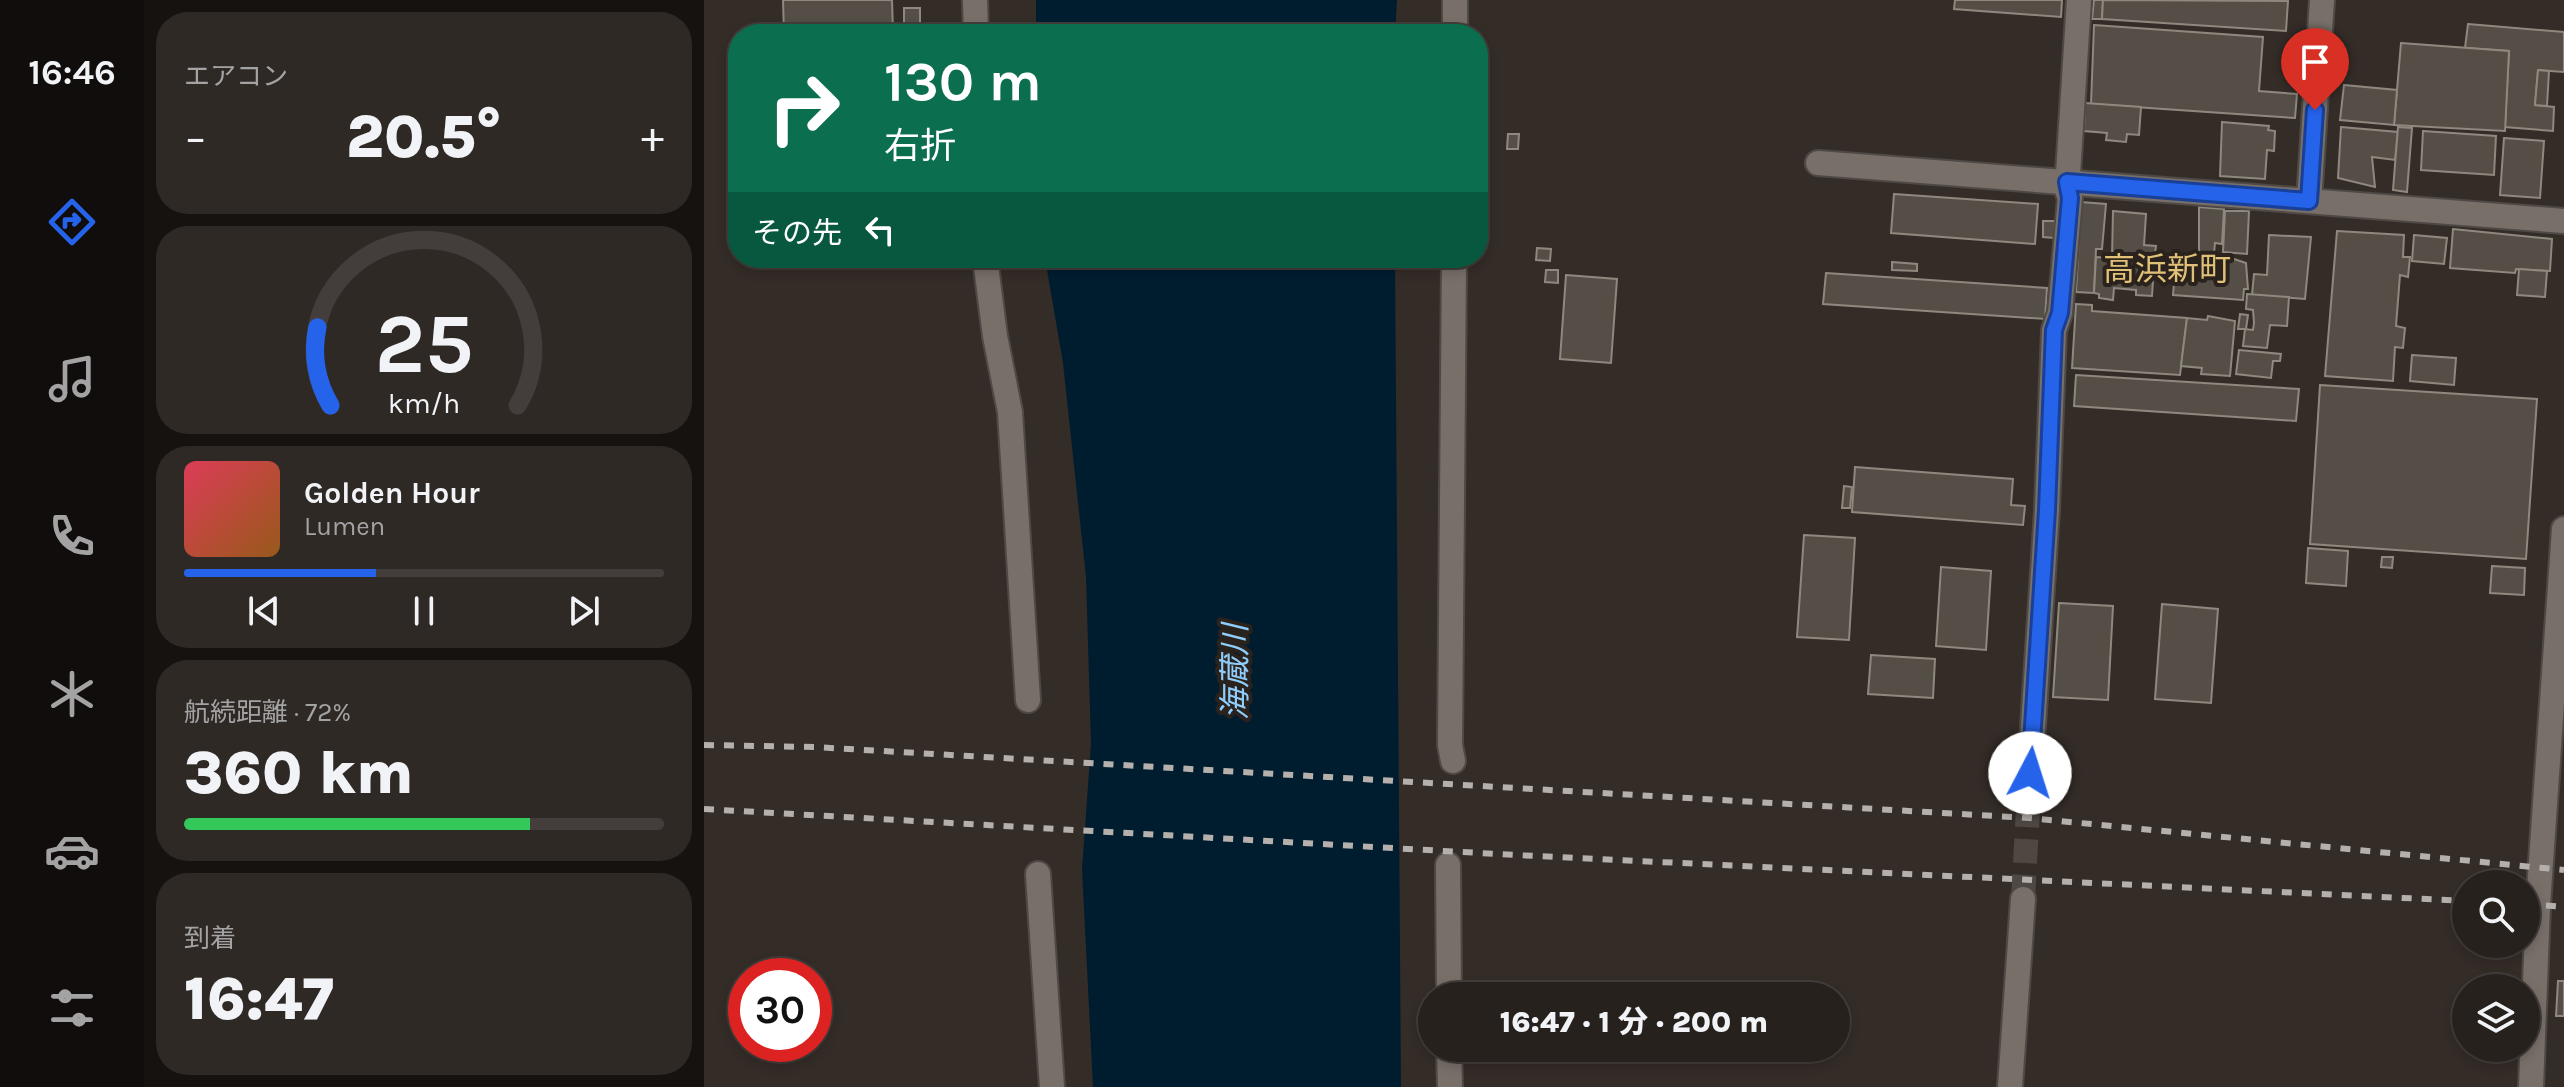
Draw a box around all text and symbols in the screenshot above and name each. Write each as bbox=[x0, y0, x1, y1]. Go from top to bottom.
pin bbox=[2281, 28, 2349, 110]
icon: arrive bbox=[2293, 40, 2337, 84]
text: 130 m bbox=[884, 49, 1042, 114]
text: 16:46 bbox=[28, 51, 116, 93]
icon: right bbox=[752, 56, 856, 160]
text: エアコン bbox=[184, 61, 288, 92]
text: 20.5° bbox=[346, 102, 502, 172]
text: − bbox=[184, 112, 207, 163]
text: + bbox=[641, 112, 664, 163]
text: 右折 bbox=[884, 125, 956, 167]
icon: directions bbox=[44, 194, 100, 250]
icon: left bbox=[858, 208, 902, 252]
text: その先 bbox=[752, 215, 842, 251]
district label: 高浜新町 bbox=[2103, 251, 2231, 288]
text: 25 bbox=[375, 295, 473, 392]
icon: music bbox=[44, 351, 100, 407]
text: km/h bbox=[388, 387, 460, 420]
text: Golden Hour bbox=[304, 475, 480, 511]
icon: phone bbox=[44, 508, 100, 564]
text: Lumen bbox=[304, 511, 385, 542]
icon: previous bbox=[242, 589, 286, 633]
icon: pause bbox=[402, 589, 446, 633]
icon: next bbox=[562, 589, 606, 633]
water label: 海蔵川 bbox=[1217, 621, 1254, 720]
icon: climate bbox=[44, 666, 100, 722]
text: 航続距離 · 72% bbox=[184, 697, 351, 728]
position arrow bbox=[1988, 731, 2072, 815]
text: 360 km bbox=[184, 738, 414, 808]
icon: car bbox=[44, 823, 100, 879]
map controls bbox=[2452, 870, 2540, 1062]
button: search bbox=[2452, 870, 2540, 958]
text: 到着 bbox=[184, 923, 236, 954]
speed limit sign: 30 bbox=[728, 958, 832, 1062]
text: 16:47 bbox=[184, 964, 334, 1034]
button: layers bbox=[2452, 974, 2540, 1062]
icon: filters bbox=[44, 980, 100, 1036]
text: 16:47 · 1 分 · 200 m bbox=[1500, 1004, 1768, 1040]

